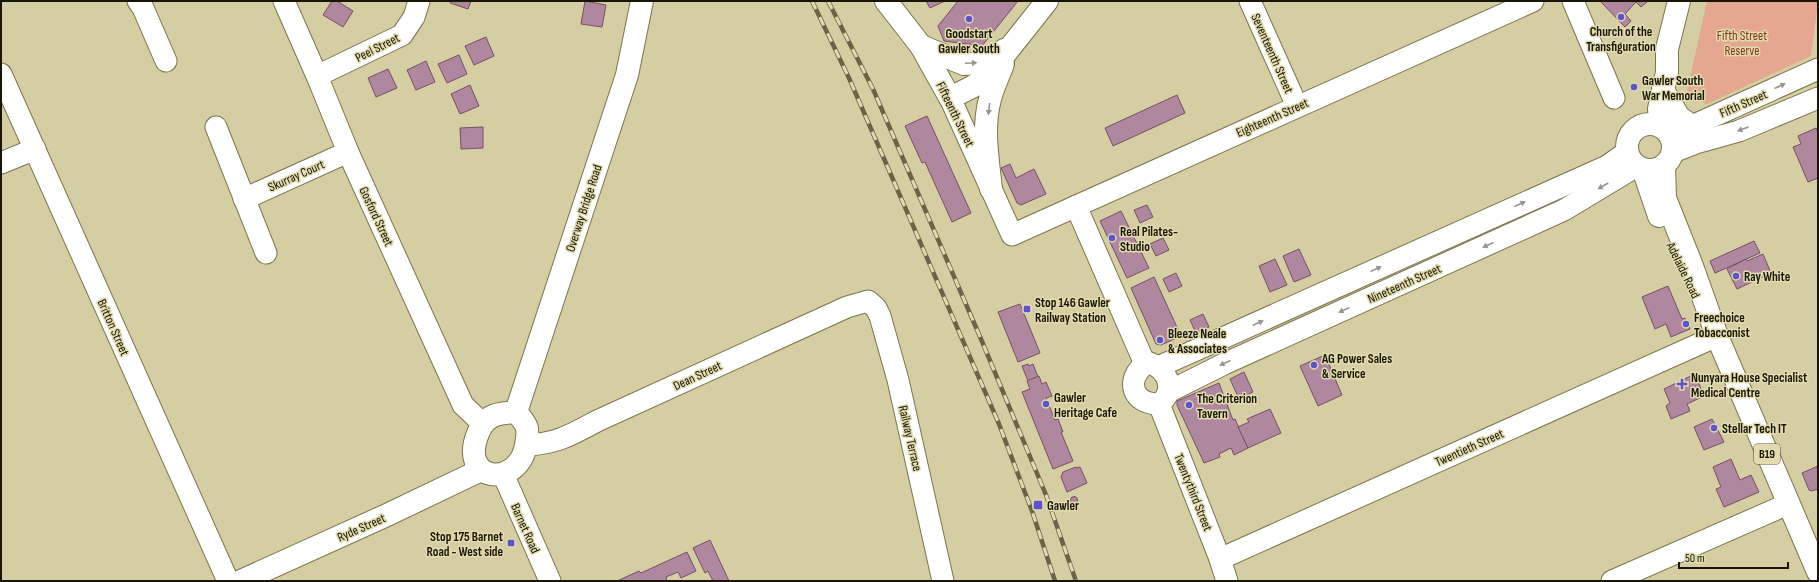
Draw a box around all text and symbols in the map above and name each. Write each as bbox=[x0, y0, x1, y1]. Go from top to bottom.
street label: Seventeenth Street bbox=[1247, 11, 1297, 96]
marker: Church of the Transfiguration bbox=[1616, 12, 1626, 22]
marker: Goodstart Gawler South bbox=[964, 14, 974, 24]
place label: Church of the Transfiguration bbox=[1586, 24, 1656, 55]
place label: Goodstart Gawler South bbox=[938, 26, 1000, 57]
park label: Fifth Street Reserve bbox=[1717, 28, 1767, 59]
street label: Peel Street bbox=[353, 30, 402, 66]
one-way arrow bbox=[964, 60, 977, 67]
place label: Gawler South War Memorial bbox=[1642, 73, 1705, 104]
street label: Fifteenth Street bbox=[933, 79, 978, 150]
marker: Gawler South War Memorial bbox=[1629, 82, 1639, 92]
one-way arrow bbox=[1774, 83, 1786, 89]
street label: Fifth Street bbox=[1717, 86, 1770, 121]
street label: Eighteenth Street bbox=[1234, 95, 1311, 141]
one-way arrow bbox=[985, 103, 992, 115]
one-way arrow bbox=[1737, 127, 1749, 133]
street label: Skurray Court bbox=[266, 156, 327, 195]
street label: Overway Bridge Road bbox=[562, 163, 606, 254]
one-way arrow bbox=[1597, 182, 1609, 189]
street label: Gosford Street bbox=[355, 184, 397, 249]
one-way arrow bbox=[1515, 201, 1527, 207]
place label: Real Pilates- Studio bbox=[1120, 224, 1178, 255]
marker: Real Pilates- Studio bbox=[1107, 233, 1117, 243]
street label: Adelaide Road bbox=[1662, 239, 1703, 301]
one-way arrow bbox=[1482, 242, 1493, 248]
street label: Nineteenth Street bbox=[1365, 261, 1444, 307]
one-way arrow bbox=[1371, 266, 1383, 272]
place label: Ray White bbox=[1744, 269, 1791, 285]
marker: Ray White bbox=[1731, 271, 1741, 281]
place label: Stop 146 Gawler Railway Station bbox=[1035, 295, 1110, 326]
street label: Britton Street bbox=[94, 297, 133, 358]
marker: Stop 146 Gawler Railway Station bbox=[1022, 304, 1032, 314]
one-way arrow bbox=[1338, 307, 1349, 313]
place label: Freechoice Tobacconist bbox=[1694, 310, 1750, 341]
one-way arrow bbox=[1252, 319, 1264, 325]
marker: Freechoice Tobacconist bbox=[1681, 319, 1691, 329]
place label: Bleeze Neale & Associates bbox=[1168, 326, 1227, 357]
marker: Bleeze Neale & Associates bbox=[1155, 335, 1165, 345]
place label: AG Power Sales & Service bbox=[1321, 351, 1392, 382]
street label: Dean Street bbox=[671, 358, 724, 394]
one-way arrow bbox=[1219, 360, 1231, 366]
marker: AG Power Sales & Service bbox=[1309, 360, 1319, 370]
place label: Nunyara House Specialist Medical Centre bbox=[1691, 370, 1808, 401]
marker: Nunyara House Specialist Medical Centre bbox=[1676, 378, 1688, 390]
place label: Gawler Heritage Cafe bbox=[1054, 390, 1117, 421]
place label: The Criterion Tavern bbox=[1197, 391, 1257, 422]
marker: Gawler Heritage Cafe bbox=[1041, 399, 1051, 409]
marker: The Criterion Tavern bbox=[1184, 400, 1194, 410]
street label: Railway Terrace bbox=[895, 404, 925, 473]
place label: Stellar Tech IT bbox=[1722, 421, 1787, 437]
marker: Stellar Tech IT bbox=[1709, 423, 1719, 433]
street label: Twentieth Street bbox=[1433, 426, 1506, 470]
road number: B19 bbox=[1754, 444, 1780, 464]
street label: Twentythird Street bbox=[1170, 451, 1216, 534]
place label: Gawler bbox=[1047, 498, 1079, 514]
marker: Gawler bbox=[1032, 499, 1044, 511]
street label: Barnet Road bbox=[507, 501, 543, 556]
street label: Ryde Street bbox=[335, 510, 388, 546]
place label: Stop 175 Barnet Road - West side bbox=[427, 529, 504, 560]
marker: Stop 175 Barnet Road - West side bbox=[506, 538, 516, 548]
scale bar bbox=[1679, 544, 1788, 570]
text: 50 m bbox=[1685, 551, 1705, 566]

